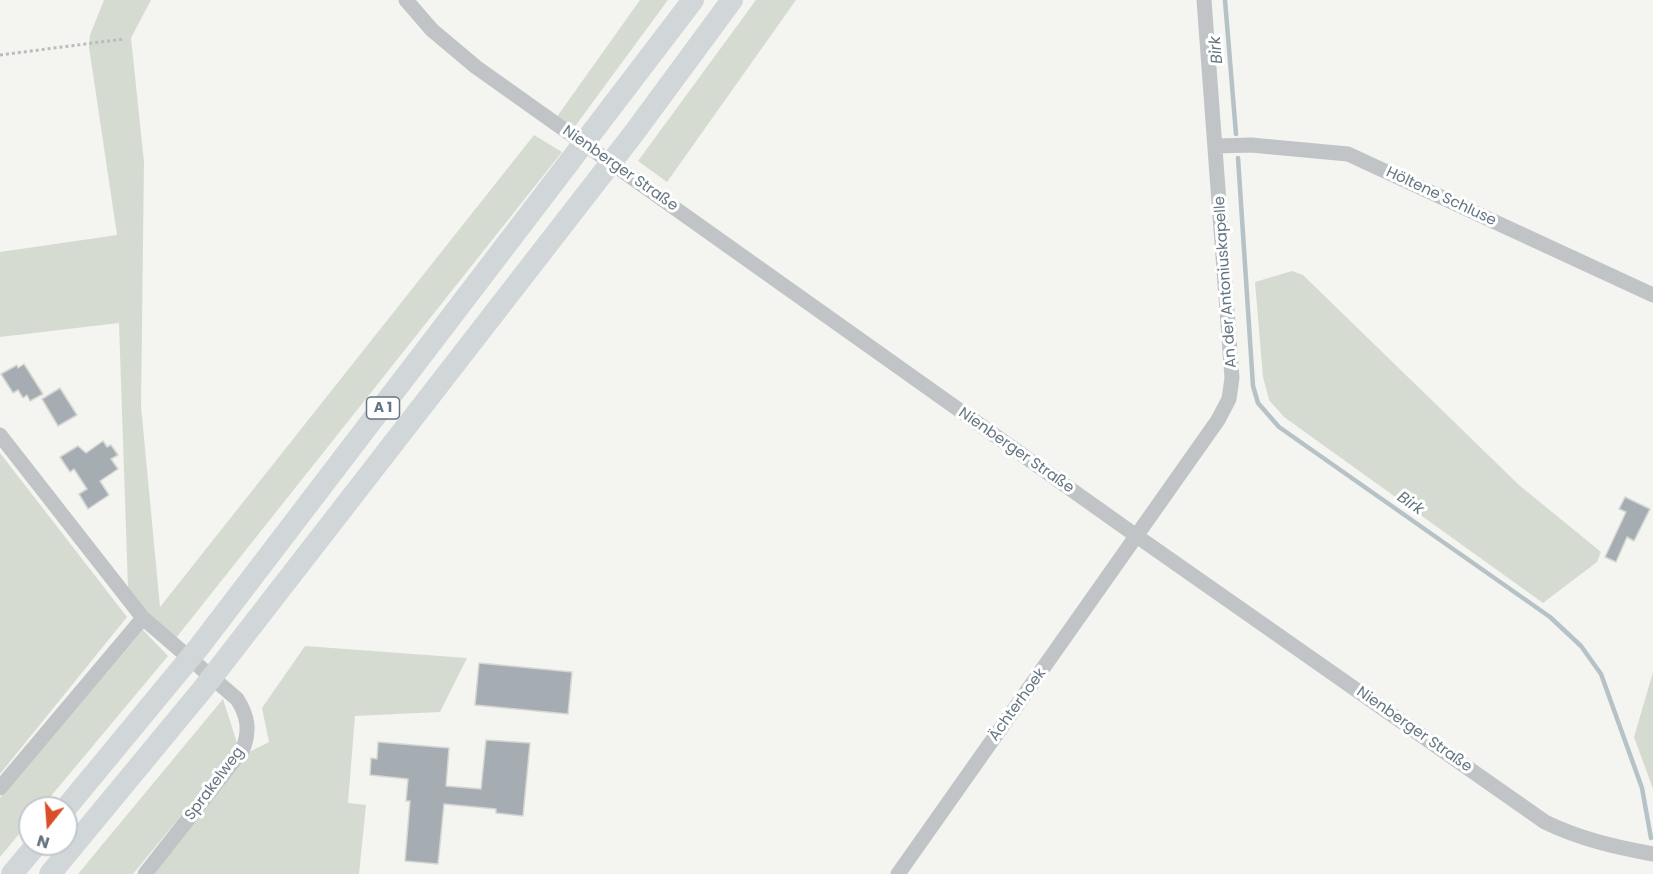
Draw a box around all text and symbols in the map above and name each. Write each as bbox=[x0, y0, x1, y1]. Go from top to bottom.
water label: Birk bbox=[1206, 35, 1228, 65]
street label: Nienberger Straße bbox=[559, 122, 681, 216]
street label: Höltene Schluse bbox=[1383, 164, 1499, 230]
street label: An der Antoniuskapelle bbox=[1211, 195, 1241, 369]
road number: A 1 bbox=[366, 397, 400, 419]
street label: Nienberger Straße bbox=[955, 404, 1077, 498]
water label: Birk bbox=[1393, 488, 1427, 520]
street label: Ächterhoek bbox=[986, 665, 1050, 745]
street label: Nienberger Straße bbox=[1353, 683, 1475, 777]
street label: Sprakelweg bbox=[182, 744, 248, 824]
north arrow bbox=[18, 796, 78, 856]
text: N bbox=[34, 829, 52, 855]

